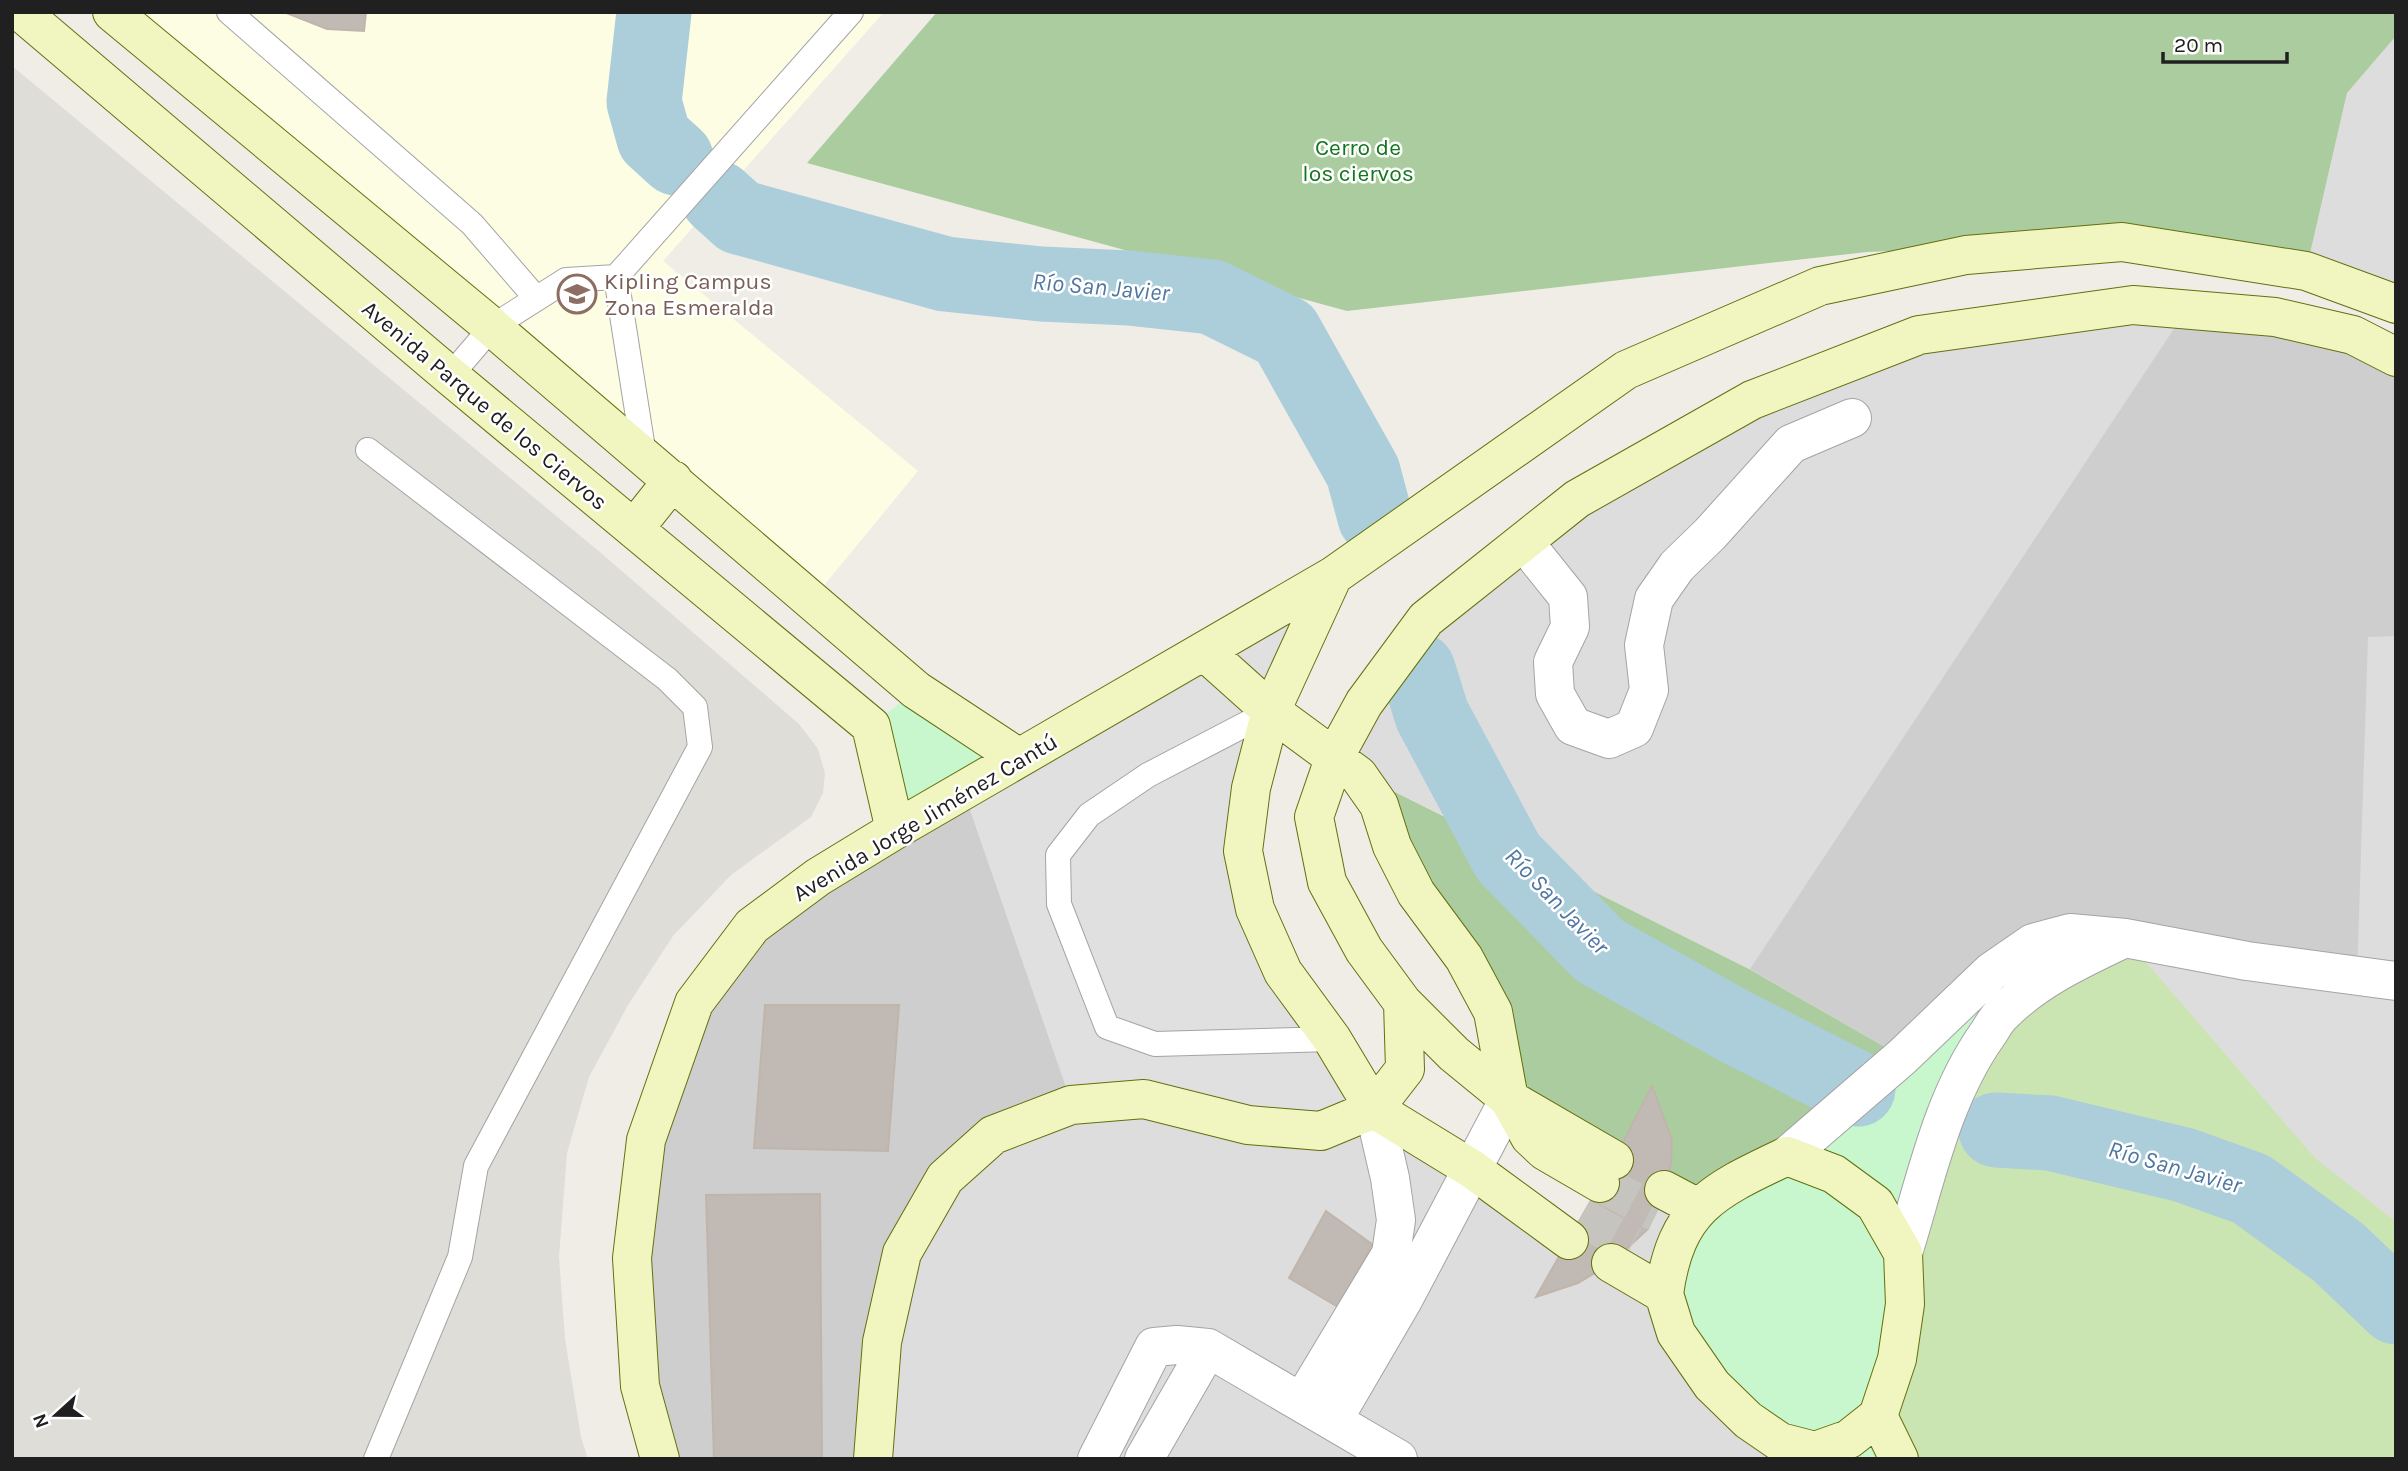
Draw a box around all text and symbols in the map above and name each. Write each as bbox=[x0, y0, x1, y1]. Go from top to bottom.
scale bar bbox=[2163, 21, 2287, 65]
text: 20 m bbox=[2174, 33, 2223, 57]
park label: Cerro de los ciervos bbox=[1302, 134, 1414, 187]
water label: Río San Javier bbox=[1031, 267, 1171, 307]
place label: Kipling Campus Zona Esmeralda bbox=[604, 268, 774, 321]
school or university icon: Kipling Campus Zona Esmeralda bbox=[556, 273, 598, 315]
street label: Avenida Parque de los Ciervos bbox=[357, 295, 613, 516]
street label: Avenida Jorge Jiménez Cantú bbox=[788, 728, 1062, 907]
water label: Río San Javier bbox=[1499, 842, 1615, 961]
water label: Río San Javier bbox=[2105, 1135, 2246, 1200]
north arrow bbox=[21, 1380, 91, 1450]
text: N bbox=[28, 1410, 54, 1431]

